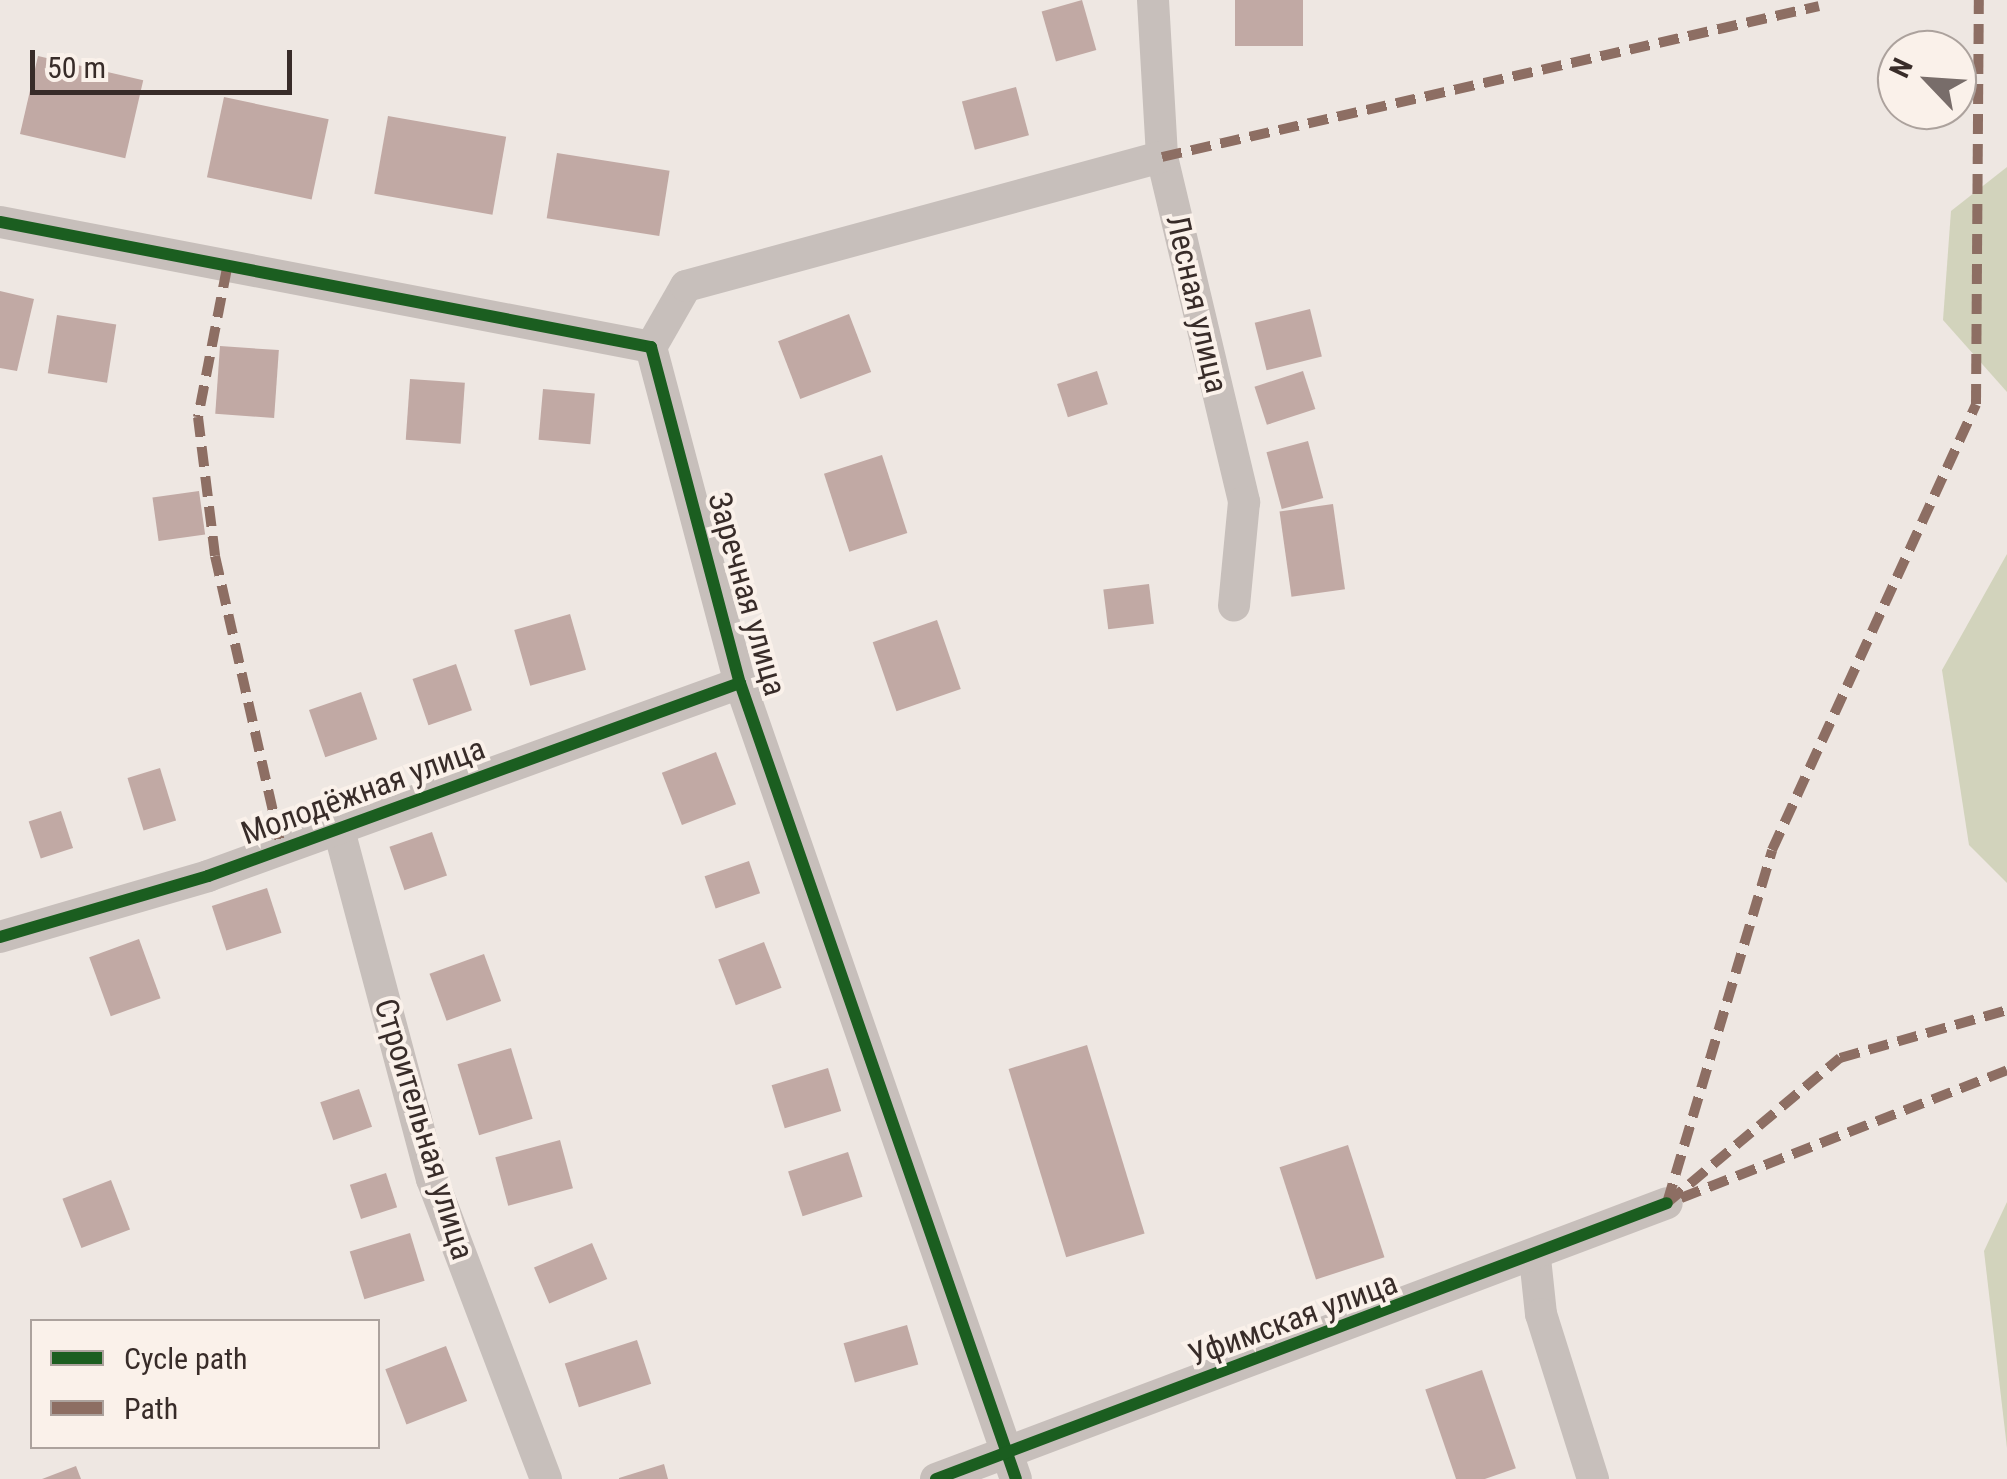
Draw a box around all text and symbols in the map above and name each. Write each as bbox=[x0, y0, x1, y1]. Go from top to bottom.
scale bar bbox=[35, 30, 298, 92]
north arrow bbox=[1877, 30, 1977, 130]
text: 50 m bbox=[47, 50, 106, 85]
text: N bbox=[1883, 53, 1920, 83]
street label: Лесная улица bbox=[1158, 211, 1236, 397]
street label: Заречная улица bbox=[700, 488, 794, 700]
street label: Молодёжная улица bbox=[236, 729, 490, 853]
street label: Строительная улица bbox=[366, 994, 482, 1264]
street label: Уфимская улица bbox=[1183, 1263, 1403, 1375]
legend bbox=[30, 1319, 380, 1449]
text: Cycle path bbox=[124, 1341, 248, 1376]
text: Path bbox=[124, 1391, 178, 1426]

